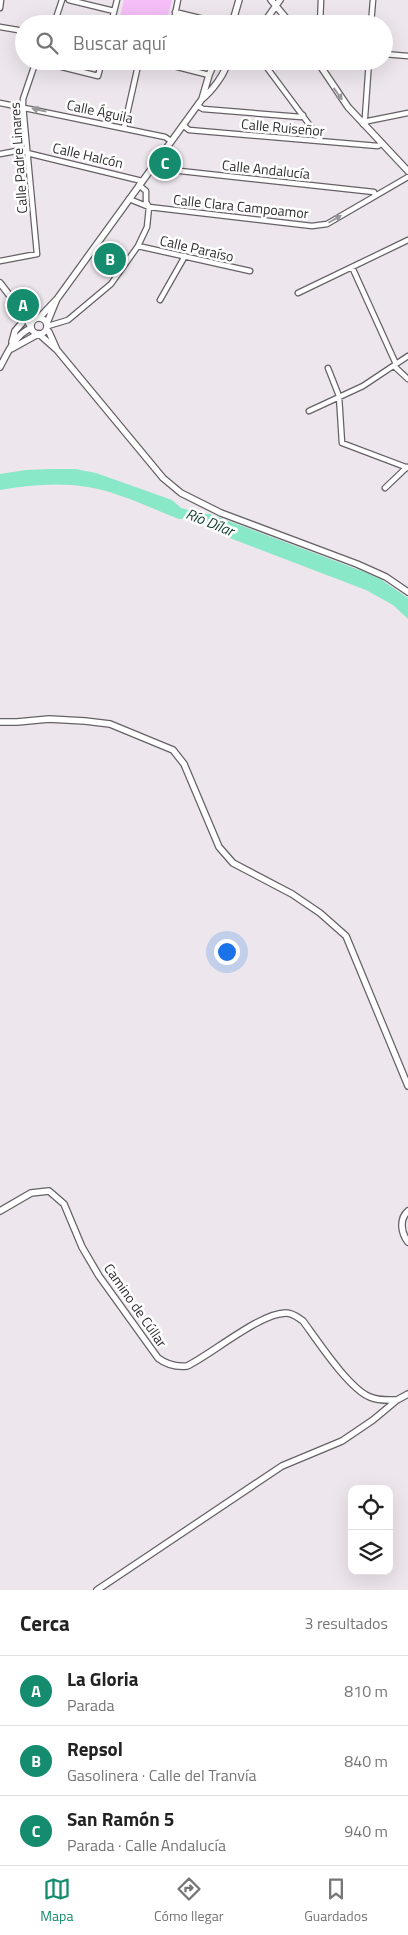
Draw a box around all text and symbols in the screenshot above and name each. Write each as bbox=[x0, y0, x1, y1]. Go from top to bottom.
search box bbox=[15, 15, 393, 70]
text: Buscar aquí bbox=[73, 28, 166, 57]
icon: search bbox=[33, 29, 61, 57]
one-way arrow bbox=[333, 87, 343, 101]
street label: Calle Águila bbox=[65, 94, 135, 128]
street label: Calle Padre Linares bbox=[4, 102, 32, 214]
one-way arrow bbox=[32, 106, 47, 114]
street label: Calle Ruiseñor bbox=[240, 113, 326, 141]
street label: Calle Halcón bbox=[51, 137, 125, 173]
pin: C bbox=[149, 144, 181, 182]
street label: Calle Andalucía bbox=[221, 154, 311, 184]
street label: Calle Clara Campoamor bbox=[172, 188, 310, 224]
one-way arrow bbox=[328, 215, 343, 223]
street label: Calle Paraíso bbox=[158, 229, 236, 267]
pin: B bbox=[94, 240, 126, 278]
pin: A bbox=[7, 286, 39, 324]
water label: Río Dílar bbox=[182, 502, 240, 543]
your location bbox=[214, 939, 240, 965]
street label: Camino de Cúllar bbox=[99, 1259, 173, 1351]
map controls bbox=[348, 1485, 393, 1575]
button: locate bbox=[348, 1485, 393, 1530]
button: layers bbox=[348, 1530, 393, 1575]
text: Cerca bbox=[20, 1607, 70, 1639]
text: 3 resultados bbox=[304, 1611, 388, 1635]
text: La Gloria bbox=[67, 1664, 138, 1693]
text: A bbox=[31, 1679, 41, 1703]
text: 810 m bbox=[344, 1679, 388, 1703]
text: Parada bbox=[67, 1693, 114, 1717]
text: Repsol bbox=[67, 1734, 123, 1763]
text: B bbox=[31, 1749, 41, 1773]
text: 840 m bbox=[344, 1749, 388, 1773]
text: Gasolinera · Calle del Tranvía bbox=[67, 1763, 257, 1787]
text: San Ramón 5 bbox=[67, 1804, 175, 1833]
text: C bbox=[32, 1819, 40, 1843]
text: 940 m bbox=[344, 1819, 388, 1843]
text: Parada · Calle Andalucía bbox=[67, 1833, 226, 1857]
tab: Mapa bbox=[40, 1875, 73, 1926]
tab: Cómo llegar bbox=[154, 1875, 224, 1926]
tab: Guardados bbox=[304, 1875, 368, 1926]

